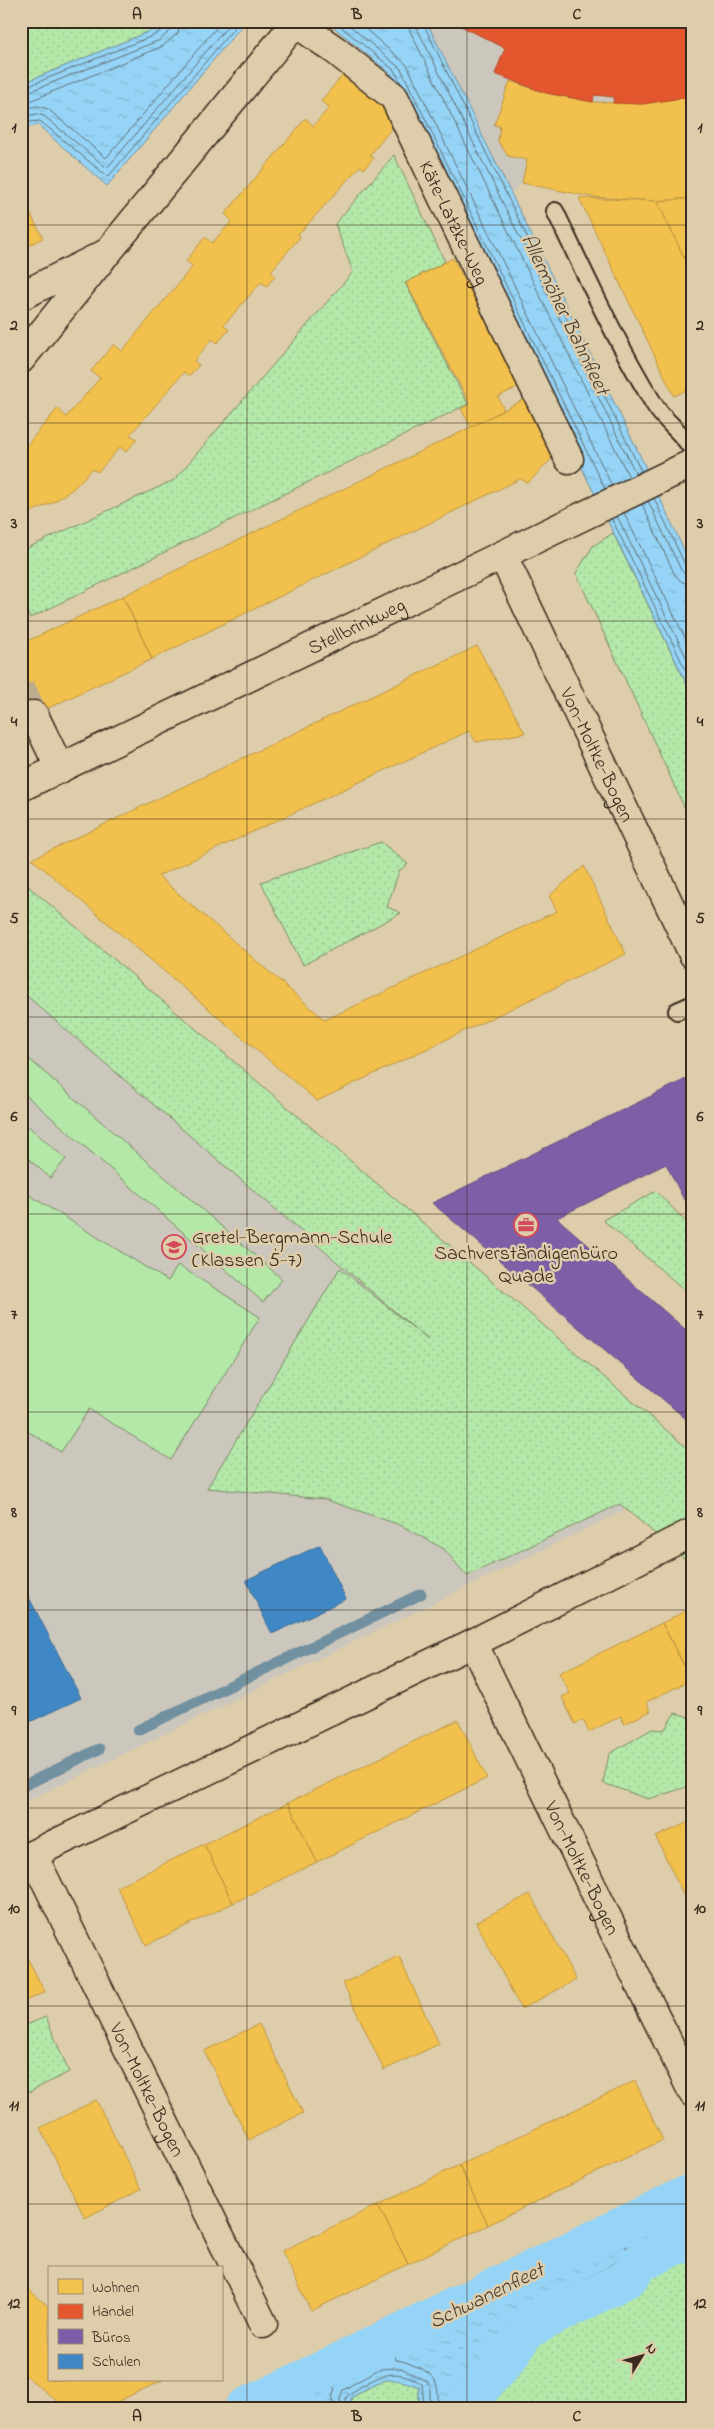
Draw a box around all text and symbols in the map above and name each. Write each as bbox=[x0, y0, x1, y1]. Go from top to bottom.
text: A bbox=[132, 3, 142, 27]
text: B bbox=[351, 3, 363, 27]
text: C bbox=[573, 3, 582, 27]
text: 1 bbox=[11, 116, 17, 140]
text: 1 bbox=[697, 116, 703, 140]
street label: Käte-Latzke-Weg bbox=[410, 157, 495, 291]
water label: Allermöher Bahnfleet bbox=[512, 229, 617, 402]
text: 2 bbox=[9, 314, 18, 338]
text: 2 bbox=[695, 314, 704, 338]
text: 3 bbox=[10, 512, 18, 536]
text: 3 bbox=[696, 512, 704, 536]
street label: Stellbrinkweg bbox=[303, 592, 411, 664]
street label: Von-Moltke-Bogen bbox=[551, 682, 640, 828]
text: 4 bbox=[10, 710, 18, 734]
text: 4 bbox=[696, 710, 704, 734]
text: 5 bbox=[9, 907, 19, 931]
text: 5 bbox=[695, 907, 705, 931]
text: 6 bbox=[9, 1105, 18, 1129]
text: 6 bbox=[695, 1105, 704, 1129]
office icon: Sachverständigenbüro Quade bbox=[513, 1212, 539, 1238]
place label: Gretel-Bergmann-Schule (Klassen 5-7) bbox=[192, 1224, 392, 1276]
school or university icon: Gretel-Bergmann-Schule (Klassen 5-7) bbox=[161, 1234, 187, 1260]
place label: Sachverständigenbüro Quade bbox=[434, 1240, 618, 1292]
text: 7 bbox=[11, 1303, 18, 1327]
text: 7 bbox=[697, 1303, 704, 1327]
text: 8 bbox=[10, 1501, 17, 1525]
text: 8 bbox=[696, 1501, 703, 1525]
text: 9 bbox=[11, 1699, 17, 1723]
text: 9 bbox=[697, 1699, 703, 1723]
street label: Von-Moltke-Bogen bbox=[535, 1796, 626, 1941]
text: 10 bbox=[8, 1897, 20, 1921]
text: 10 bbox=[694, 1897, 706, 1921]
street label: Von-Moltke-Bogen bbox=[100, 2018, 191, 2163]
text: 11 bbox=[9, 2094, 20, 2118]
text: 11 bbox=[695, 2094, 706, 2118]
water label: Schwanenfleet bbox=[424, 2255, 551, 2338]
legend bbox=[48, 2266, 222, 2382]
text: Wohnen bbox=[92, 2277, 140, 2299]
text: 12 bbox=[7, 2292, 21, 2316]
text: 12 bbox=[693, 2292, 707, 2316]
text: Handel bbox=[92, 2301, 134, 2323]
text: Büros bbox=[91, 2327, 131, 2349]
north arrow bbox=[616, 2332, 666, 2382]
text: N bbox=[640, 2339, 662, 2359]
text: Schulen bbox=[92, 2351, 141, 2373]
text: A bbox=[132, 2405, 142, 2429]
text: B bbox=[351, 2405, 363, 2429]
text: C bbox=[573, 2405, 582, 2429]

